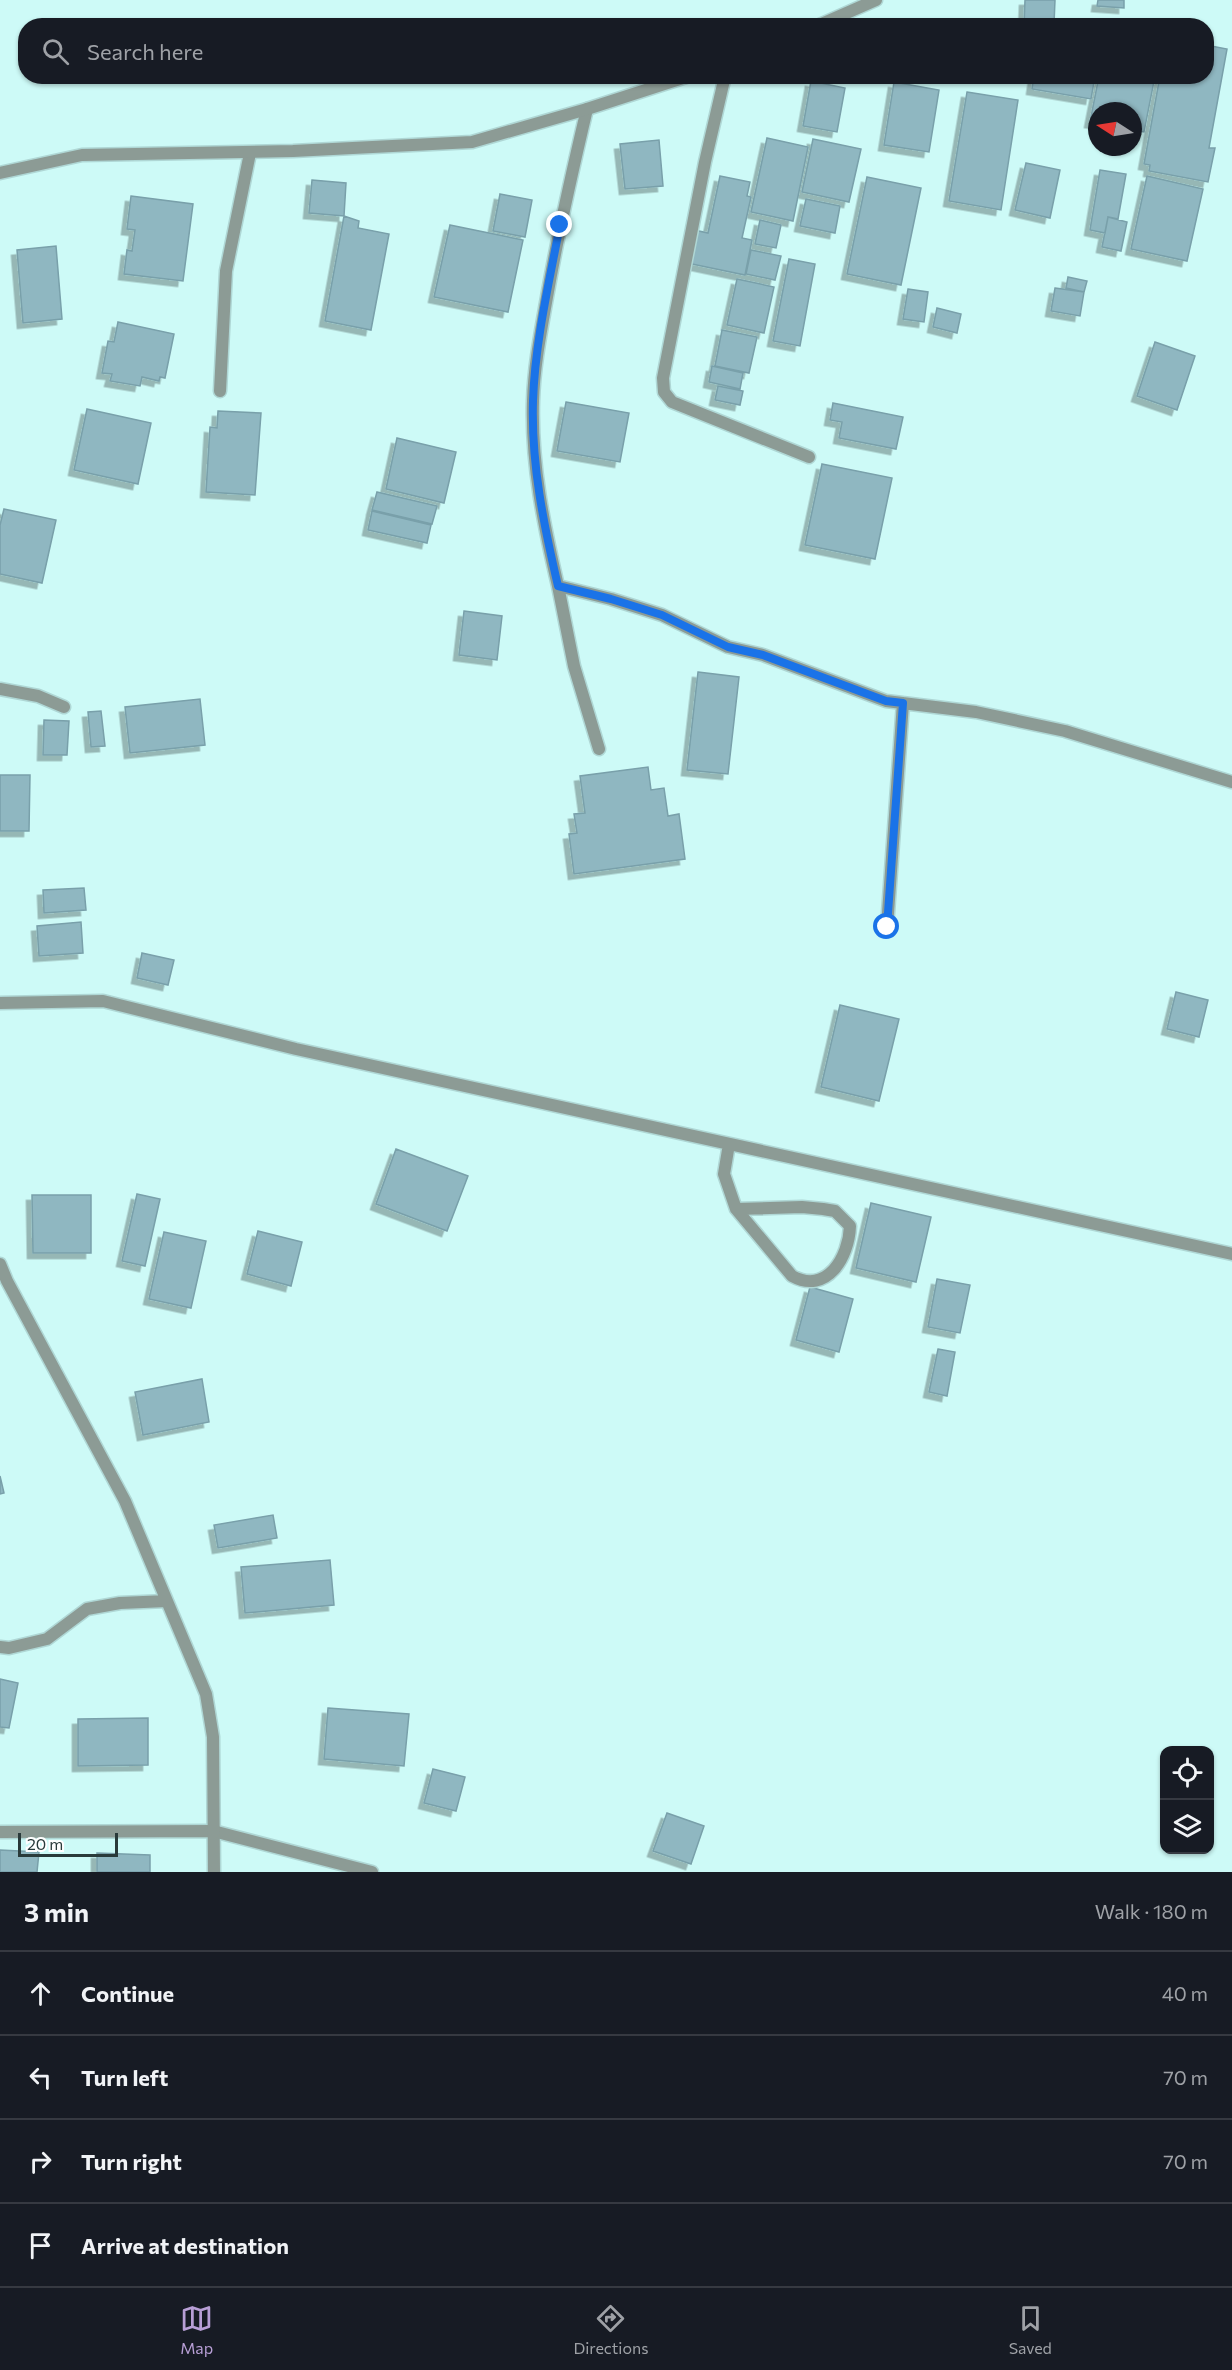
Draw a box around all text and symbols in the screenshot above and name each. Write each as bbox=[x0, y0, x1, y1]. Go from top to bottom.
search box bbox=[18, 18, 1214, 84]
icon: search bbox=[39, 35, 72, 68]
text: Search here bbox=[87, 38, 203, 65]
north arrow bbox=[1088, 102, 1142, 156]
route end bbox=[546, 211, 572, 237]
route start bbox=[873, 913, 899, 939]
map controls bbox=[1160, 1746, 1214, 1854]
button: locate bbox=[1160, 1746, 1214, 1800]
button: layers bbox=[1160, 1800, 1214, 1854]
scale bar bbox=[18, 1830, 118, 1858]
text: 20 m bbox=[27, 1834, 63, 1853]
text: 3 min bbox=[24, 1896, 89, 1927]
text: Walk · 180 m bbox=[1095, 1899, 1208, 1923]
icon: ahead bbox=[24, 1977, 57, 2010]
text: Continue bbox=[81, 1980, 174, 2007]
text: 40 m bbox=[1162, 1981, 1208, 2005]
icon: left bbox=[24, 2061, 57, 2094]
text: Turn left bbox=[81, 2064, 168, 2091]
text: 70 m bbox=[1163, 2065, 1208, 2089]
icon: right bbox=[24, 2145, 57, 2178]
text: Turn right bbox=[81, 2148, 182, 2175]
text: 70 m bbox=[1163, 2149, 1208, 2173]
icon: arrive bbox=[24, 2229, 57, 2262]
text: Arrive at destination bbox=[81, 2232, 289, 2259]
tab: Map bbox=[180, 2302, 213, 2357]
tab: Directions bbox=[573, 2302, 648, 2357]
tab: Saved bbox=[1009, 2302, 1052, 2357]

